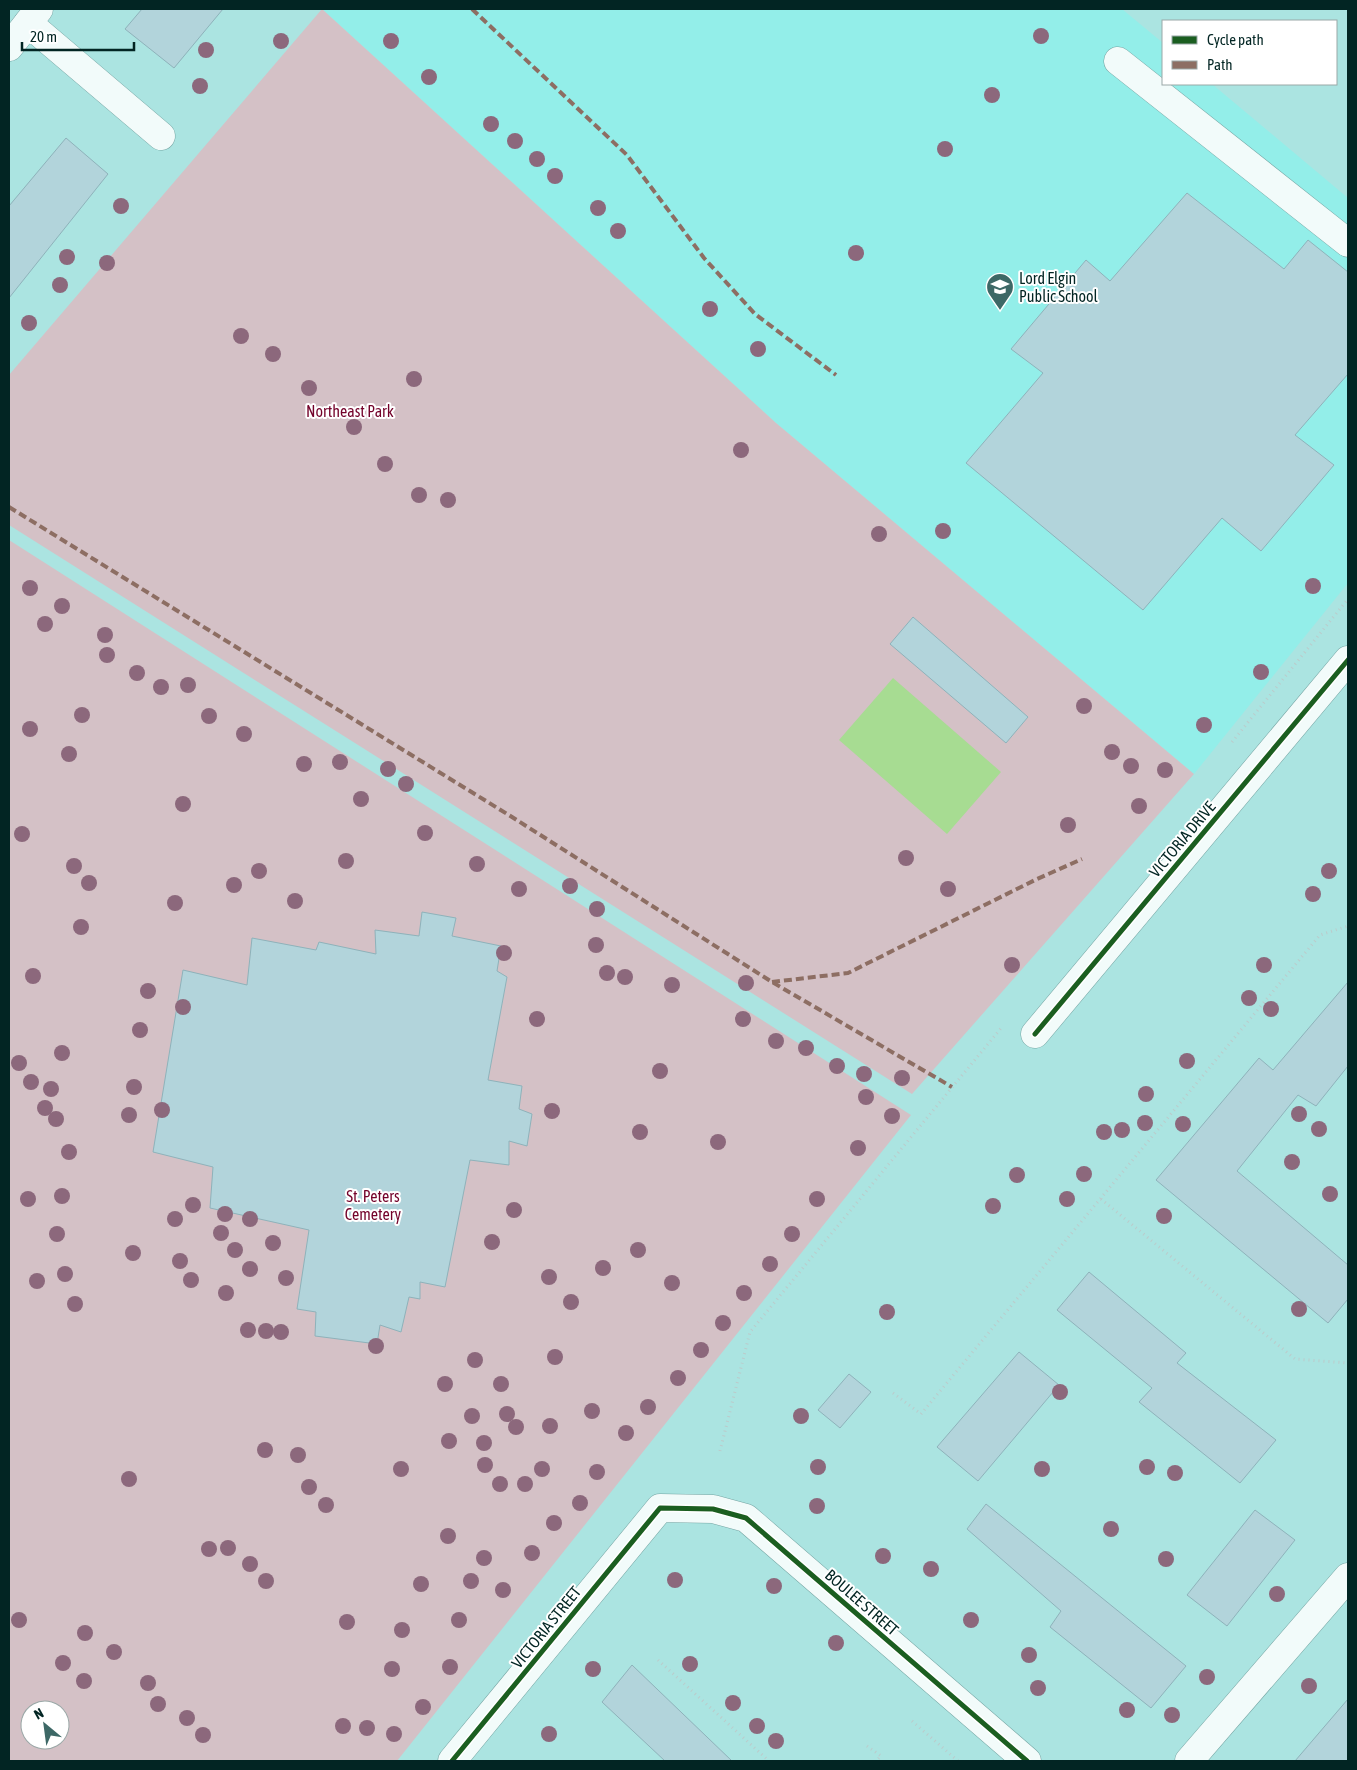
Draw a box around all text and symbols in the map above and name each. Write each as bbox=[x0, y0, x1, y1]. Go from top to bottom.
scale bar bbox=[22, 20, 135, 52]
legend bbox=[1162, 20, 1337, 85]
text: 20 m bbox=[30, 28, 57, 45]
text: Cycle path bbox=[1207, 31, 1264, 48]
text: Path bbox=[1207, 56, 1233, 73]
place label: Lord Elgin Public School bbox=[1019, 269, 1099, 305]
school or university icon: Lord Elgin Public School bbox=[985, 272, 1015, 311]
park label: Northeast Park bbox=[306, 402, 394, 420]
street label: VICTORIA DRIVE bbox=[1145, 797, 1219, 880]
park label: St. Peters Cemetery bbox=[345, 1187, 402, 1224]
street label: BOULEE STREET bbox=[822, 1565, 902, 1639]
street label: VICTORIA STREET bbox=[508, 1583, 584, 1671]
north arrow bbox=[20, 1700, 70, 1750]
text: N bbox=[31, 1705, 46, 1723]

